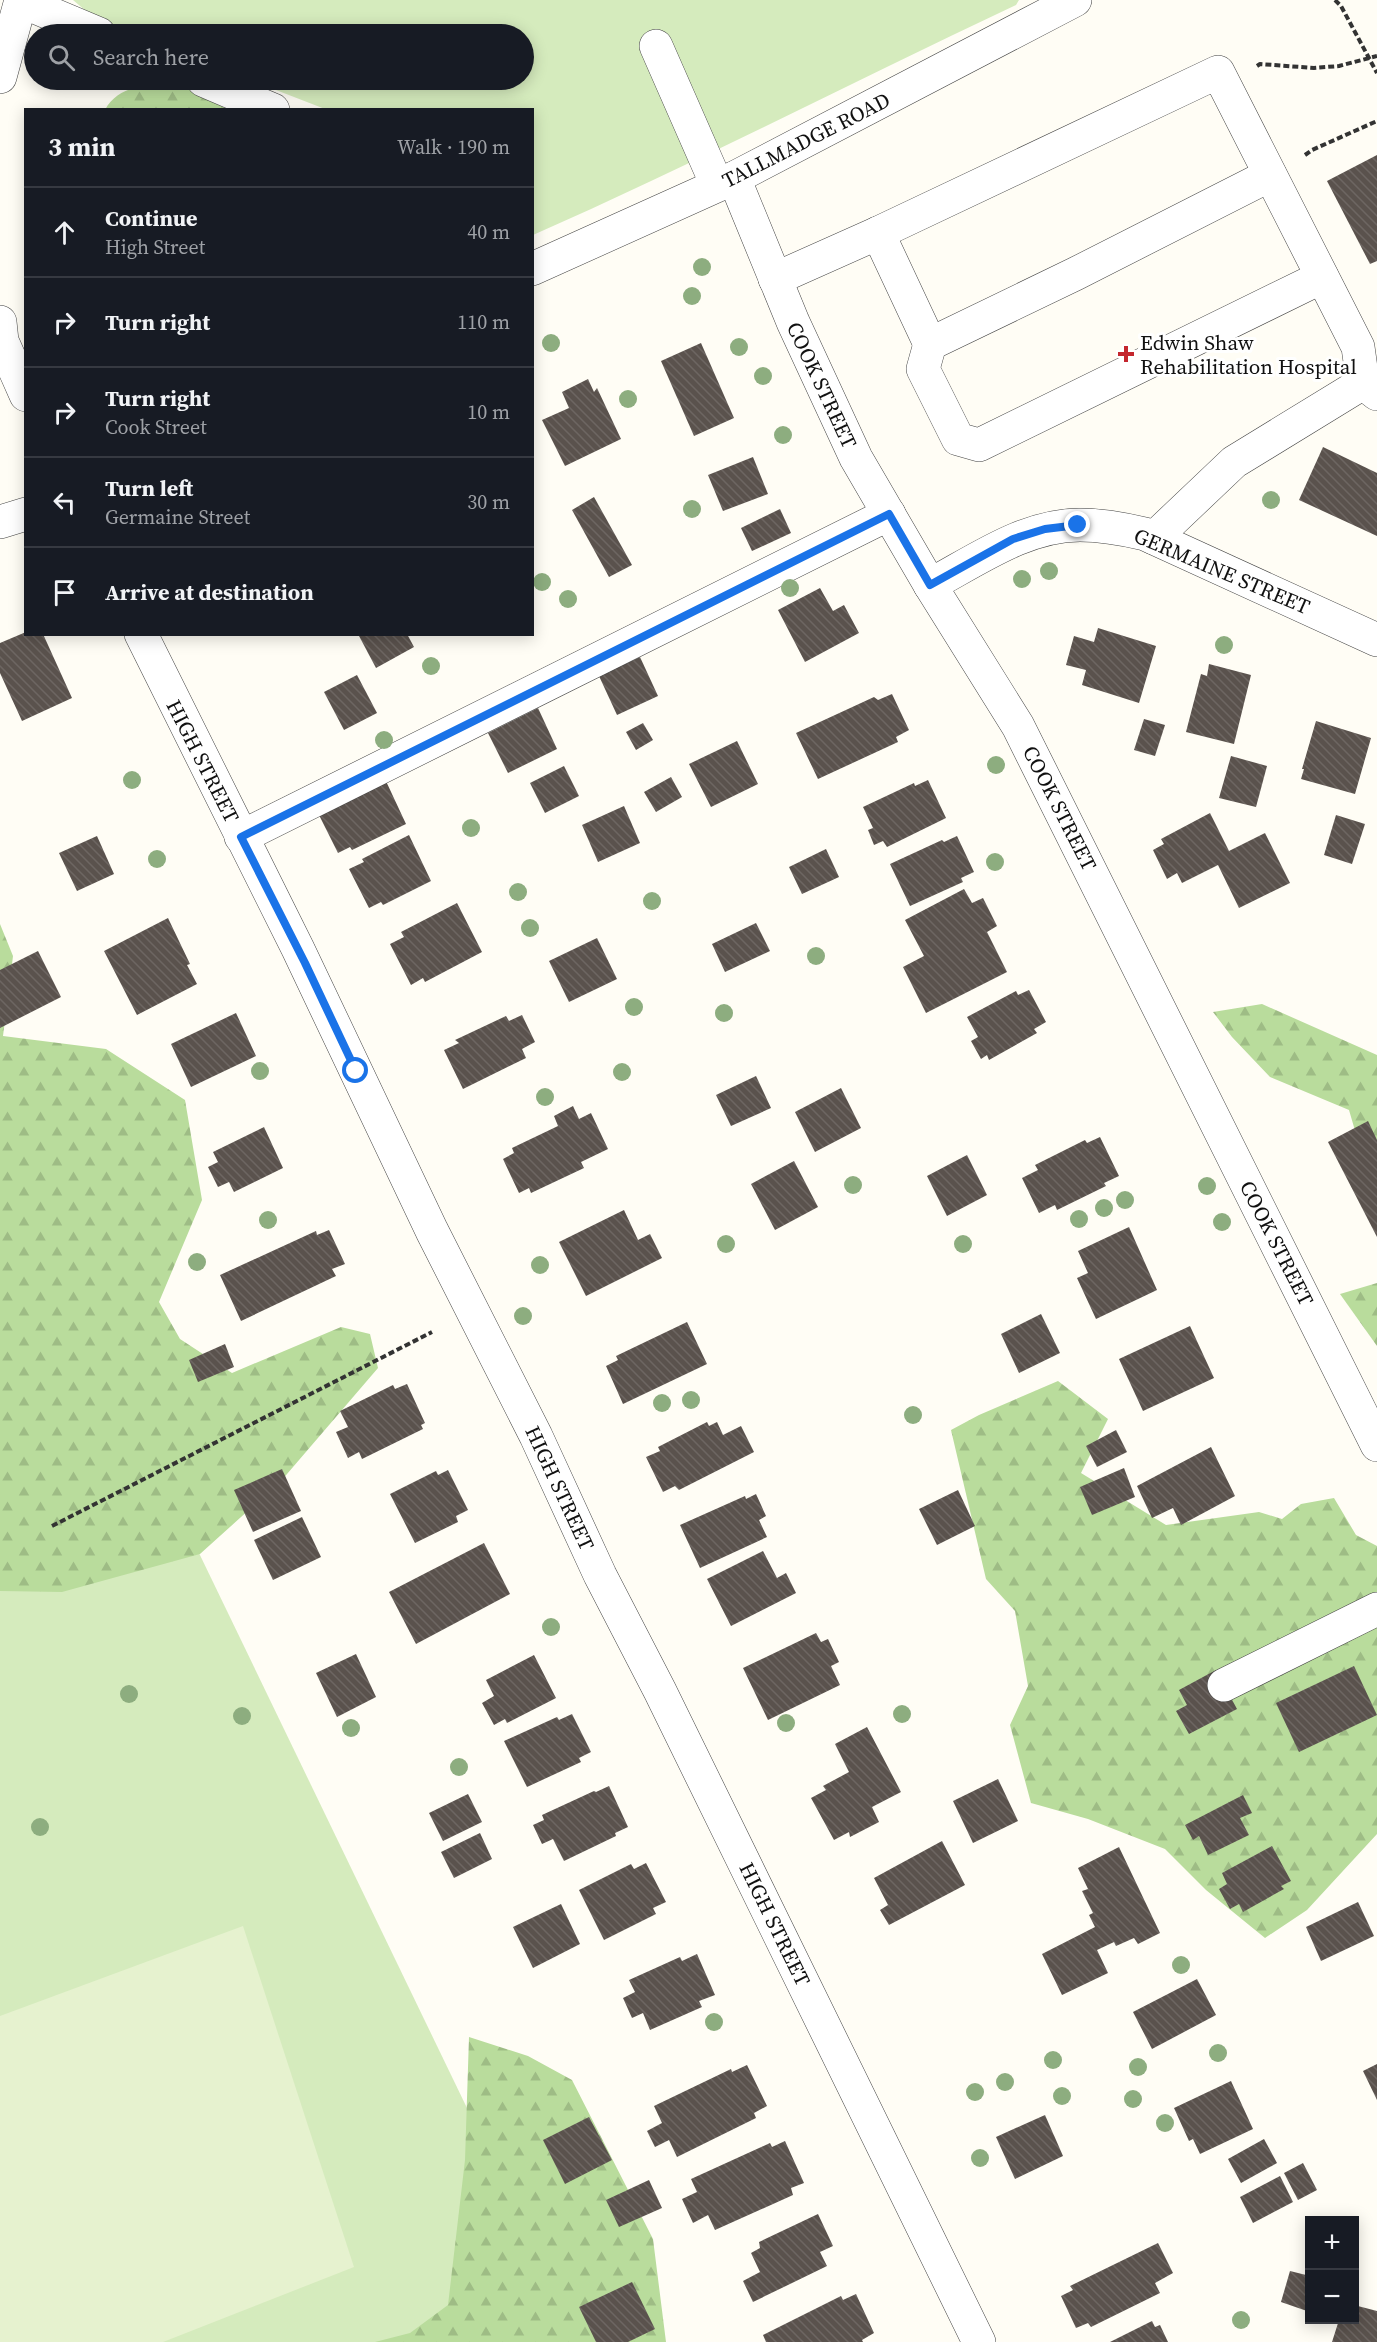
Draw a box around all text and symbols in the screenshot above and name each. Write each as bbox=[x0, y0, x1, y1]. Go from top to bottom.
search box bbox=[24, 24, 534, 90]
icon: search bbox=[45, 41, 78, 74]
text: Search here bbox=[93, 42, 209, 72]
street label: TALLMADGE ROAD bbox=[717, 85, 895, 195]
text: 3 min bbox=[48, 129, 115, 165]
text: Walk · 190 m bbox=[397, 133, 510, 161]
text: Continue bbox=[105, 203, 198, 233]
icon: ahead bbox=[48, 216, 81, 249]
text: 40 m bbox=[467, 218, 510, 246]
text: High Street bbox=[105, 233, 205, 261]
icon: right bbox=[48, 306, 81, 339]
text: Turn right bbox=[105, 307, 210, 337]
text: 110 m bbox=[457, 308, 510, 336]
street label: COOK STREET bbox=[780, 317, 864, 453]
place label: Edwin Shaw Rehabilitation Hospital bbox=[1140, 328, 1357, 381]
marker: Edwin Shaw Rehabilitation Hospital bbox=[1117, 345, 1135, 363]
text: Turn right bbox=[105, 383, 210, 413]
icon: right bbox=[48, 396, 81, 429]
text: 10 m bbox=[467, 398, 510, 426]
text: Cook Street bbox=[105, 413, 207, 441]
text: Turn left bbox=[105, 473, 193, 503]
icon: left bbox=[48, 486, 81, 519]
text: 30 m bbox=[467, 488, 510, 516]
text: Germaine Street bbox=[105, 503, 250, 531]
route end bbox=[1064, 511, 1090, 537]
street label: GERMAINE STREET bbox=[1130, 521, 1315, 621]
icon: arrive bbox=[48, 576, 81, 609]
text: Arrive at destination bbox=[105, 577, 314, 607]
street label: HIGH STREET bbox=[160, 695, 247, 828]
street label: COOK STREET bbox=[1016, 741, 1104, 876]
route start bbox=[342, 1057, 368, 1083]
street label: COOK STREET bbox=[1233, 1176, 1321, 1311]
street label: HIGH STREET bbox=[518, 1421, 602, 1555]
street label: HIGH STREET bbox=[733, 1857, 818, 1991]
map controls bbox=[1305, 2216, 1359, 2324]
button: + bbox=[1305, 2216, 1359, 2270]
button: − bbox=[1305, 2270, 1359, 2324]

